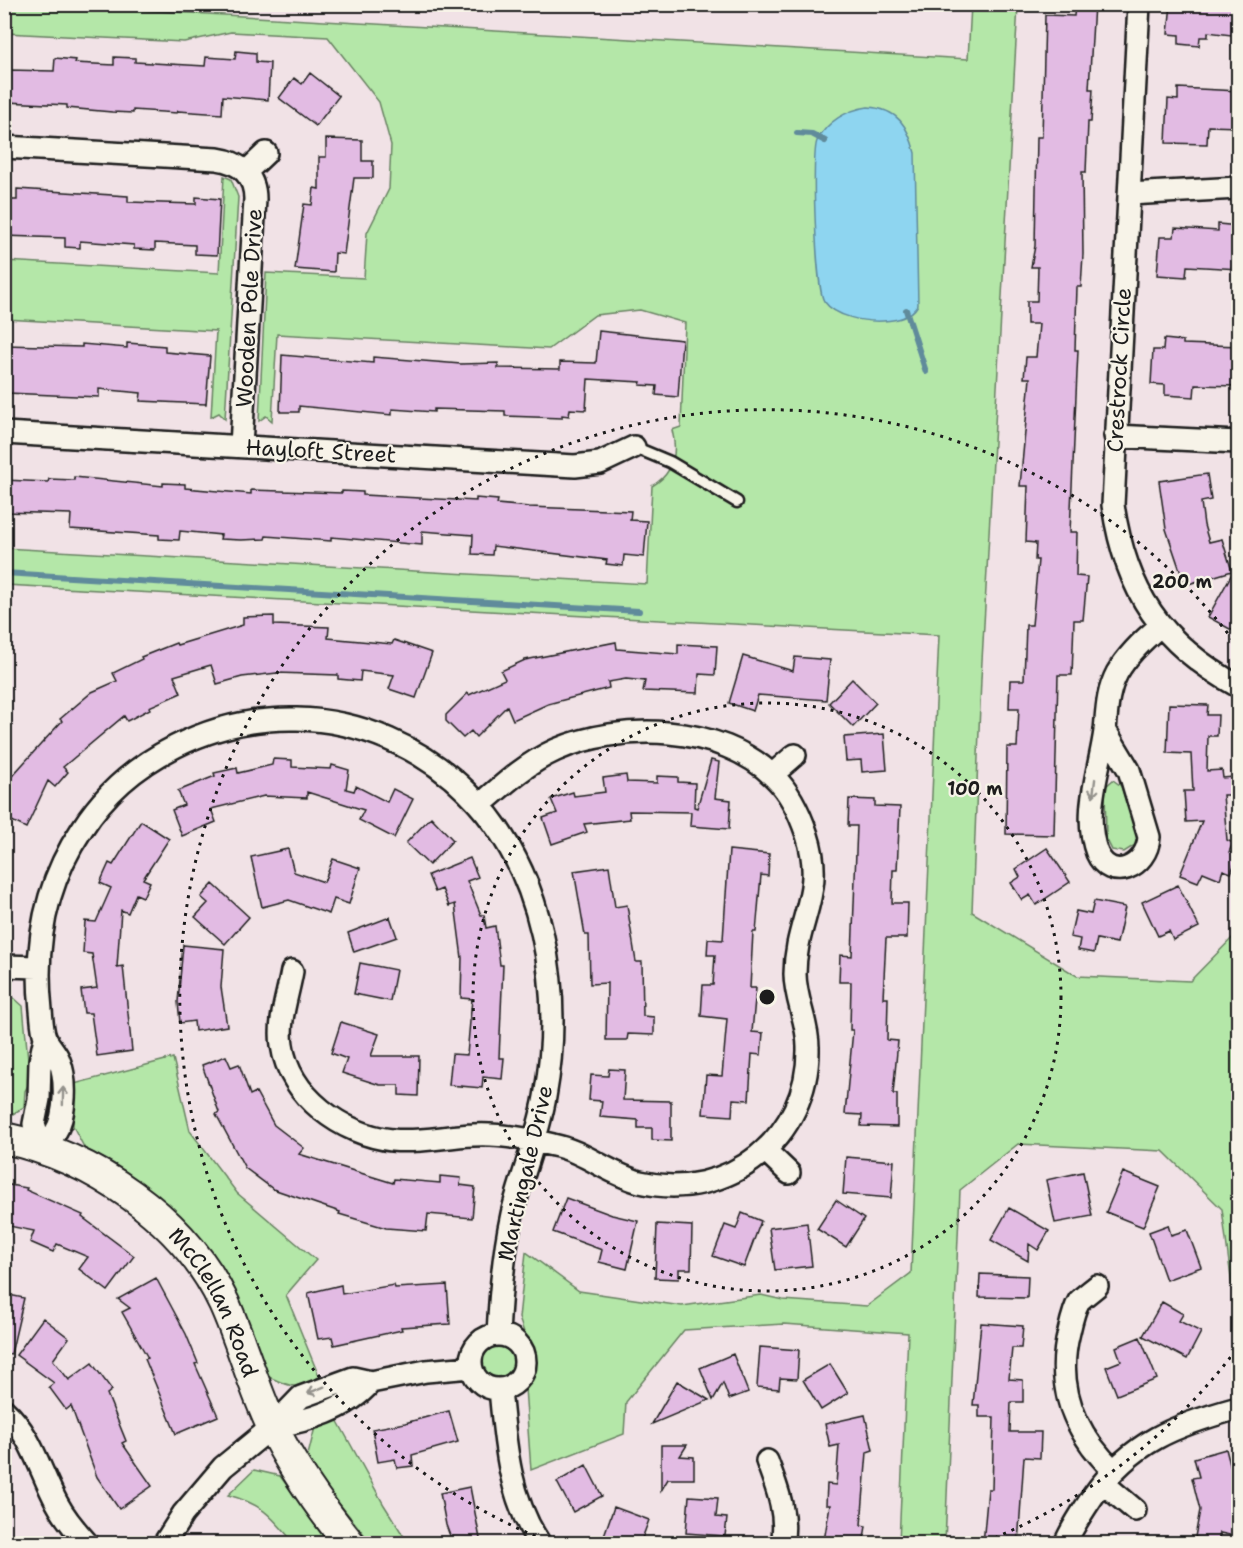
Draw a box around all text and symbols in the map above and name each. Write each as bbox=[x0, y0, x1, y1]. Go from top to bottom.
street label: Wooden Pole Drive bbox=[229, 208, 269, 408]
street label: Crestrock Circle bbox=[1100, 287, 1138, 453]
street label: Hayloft Street bbox=[245, 433, 397, 469]
text: 200 m bbox=[1152, 570, 1213, 594]
text: 100 m bbox=[947, 777, 1003, 801]
one-way arrow bbox=[1089, 777, 1100, 797]
centre of rings bbox=[757, 987, 777, 1007]
street label: Martingale Drive bbox=[491, 1082, 559, 1264]
one-way arrow bbox=[57, 1087, 68, 1107]
street label: McClellan Road bbox=[163, 1221, 265, 1381]
one-way arrow bbox=[307, 1386, 326, 1397]

